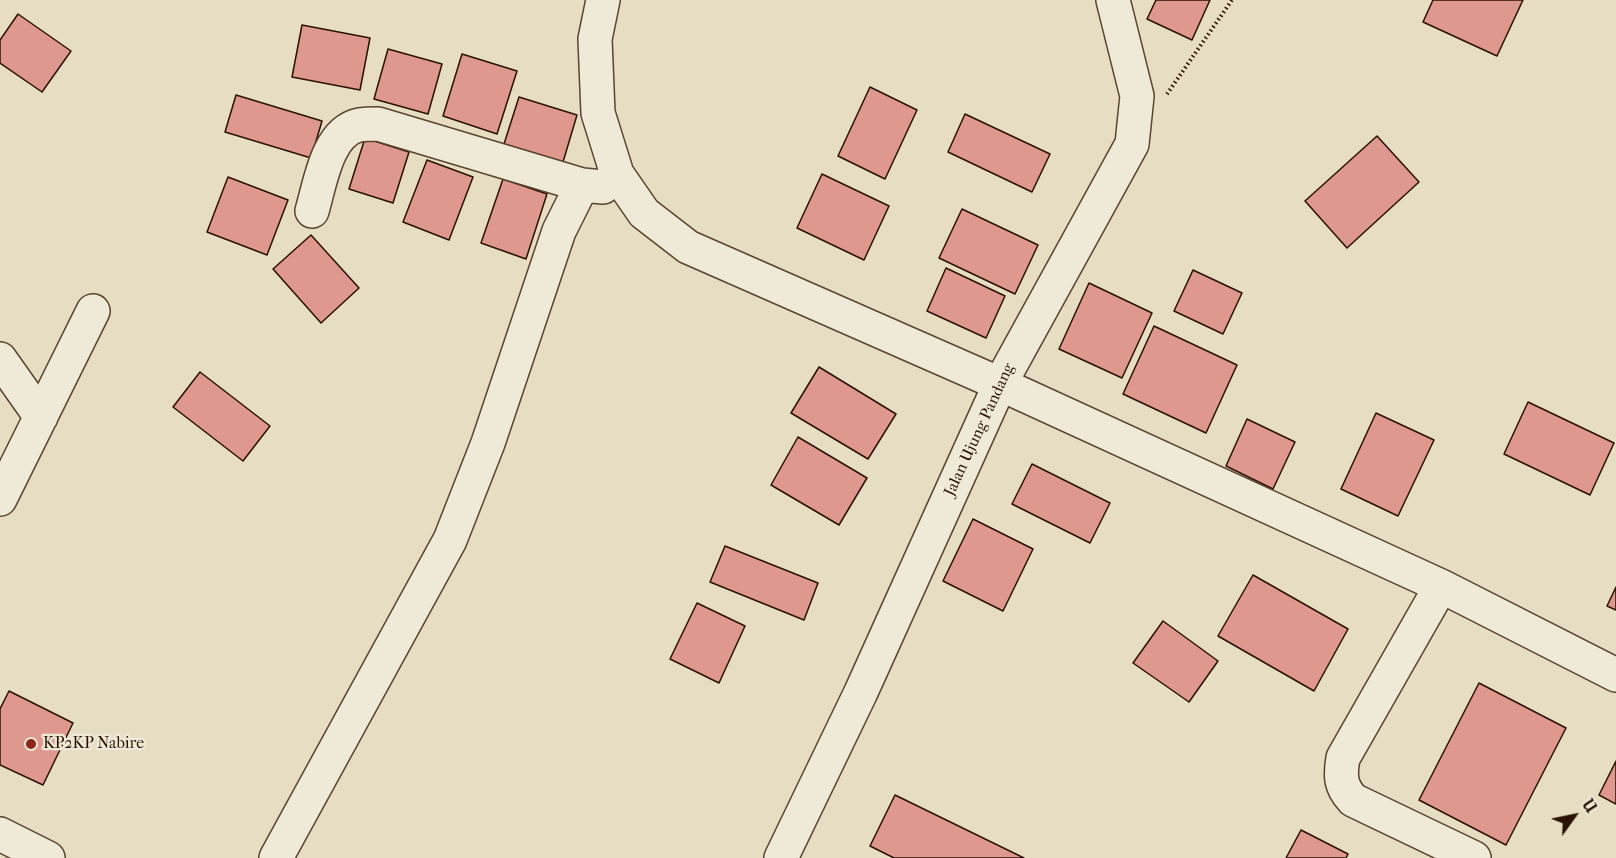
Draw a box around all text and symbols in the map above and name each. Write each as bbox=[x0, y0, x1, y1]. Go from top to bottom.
street label: Jalan Ujung Pandang bbox=[941, 360, 1019, 500]
place label: KP2KP Nabire bbox=[43, 734, 144, 754]
marker: KP2KP Nabire bbox=[24, 737, 38, 751]
north arrow bbox=[1544, 786, 1604, 846]
text: U bbox=[1578, 796, 1601, 816]

